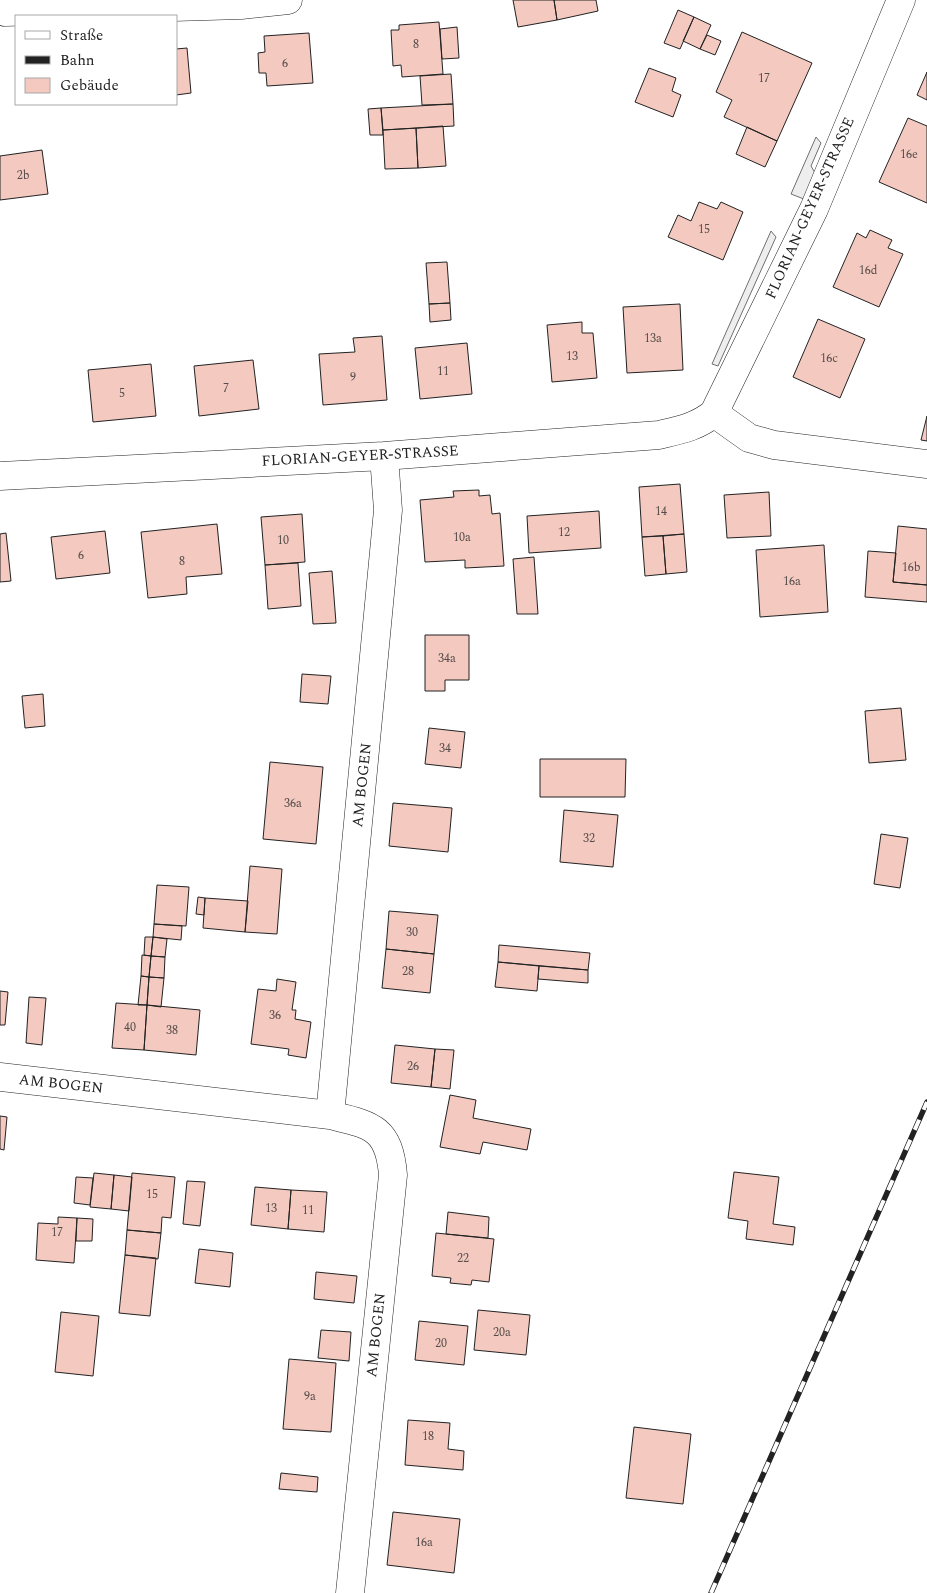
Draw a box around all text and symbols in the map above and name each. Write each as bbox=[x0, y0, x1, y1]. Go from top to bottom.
legend bbox=[15, 15, 178, 105]
text: Straße bbox=[60, 24, 103, 47]
house number: 8 bbox=[413, 35, 419, 54]
text: Bahn bbox=[60, 49, 95, 72]
house number: 6 bbox=[282, 54, 288, 73]
house number: 17 bbox=[758, 69, 770, 88]
text: Gebäude bbox=[60, 74, 119, 97]
street label: FLORIAN-GEYER-STRASSE bbox=[759, 113, 861, 303]
house number: 16e bbox=[900, 145, 918, 164]
house number: 2b bbox=[17, 166, 30, 185]
house number: 15 bbox=[698, 220, 710, 239]
house number: 16d bbox=[859, 261, 878, 280]
house number: 13a bbox=[644, 329, 662, 348]
house number: 13 bbox=[566, 347, 578, 366]
house number: 16c bbox=[820, 349, 838, 368]
house number: 11 bbox=[437, 362, 449, 381]
house number: 9 bbox=[350, 368, 356, 387]
house number: 7 bbox=[223, 379, 229, 398]
house number: 5 bbox=[119, 384, 125, 403]
street label: FLORIAN-GEYER-STRASSE bbox=[261, 439, 459, 473]
house number: 14 bbox=[655, 502, 667, 521]
house number: 12 bbox=[558, 523, 570, 542]
house number: 10a bbox=[453, 528, 471, 547]
house number: 10 bbox=[277, 531, 289, 550]
house number: 6 bbox=[78, 546, 84, 565]
house number: 8 bbox=[179, 552, 185, 571]
house number: 16b bbox=[902, 558, 921, 577]
house number: 16a bbox=[783, 572, 801, 591]
house number: 34a bbox=[438, 649, 456, 668]
house number: 34 bbox=[439, 739, 451, 758]
street label: AM BOGEN bbox=[346, 742, 378, 828]
house number: 36a bbox=[284, 794, 302, 813]
house number: 32 bbox=[583, 829, 595, 848]
house number: 30 bbox=[406, 923, 418, 942]
house number: 28 bbox=[402, 962, 414, 981]
house number: 36 bbox=[269, 1006, 281, 1025]
house number: 40 bbox=[124, 1018, 136, 1037]
house number: 38 bbox=[166, 1021, 178, 1040]
house number: 26 bbox=[407, 1057, 419, 1076]
street label: AM BOGEN bbox=[18, 1068, 104, 1100]
house number: 15 bbox=[146, 1185, 158, 1204]
house number: 13 bbox=[265, 1199, 277, 1218]
house number: 11 bbox=[302, 1201, 314, 1220]
house number: 17 bbox=[51, 1223, 63, 1242]
house number: 22 bbox=[457, 1249, 469, 1268]
street label: AM BOGEN bbox=[360, 1292, 392, 1378]
house number: 20a bbox=[493, 1323, 511, 1342]
house number: 20 bbox=[435, 1334, 447, 1353]
house number: 9a bbox=[304, 1387, 316, 1406]
house number: 18 bbox=[422, 1427, 434, 1446]
house number: 16a bbox=[415, 1533, 433, 1552]

